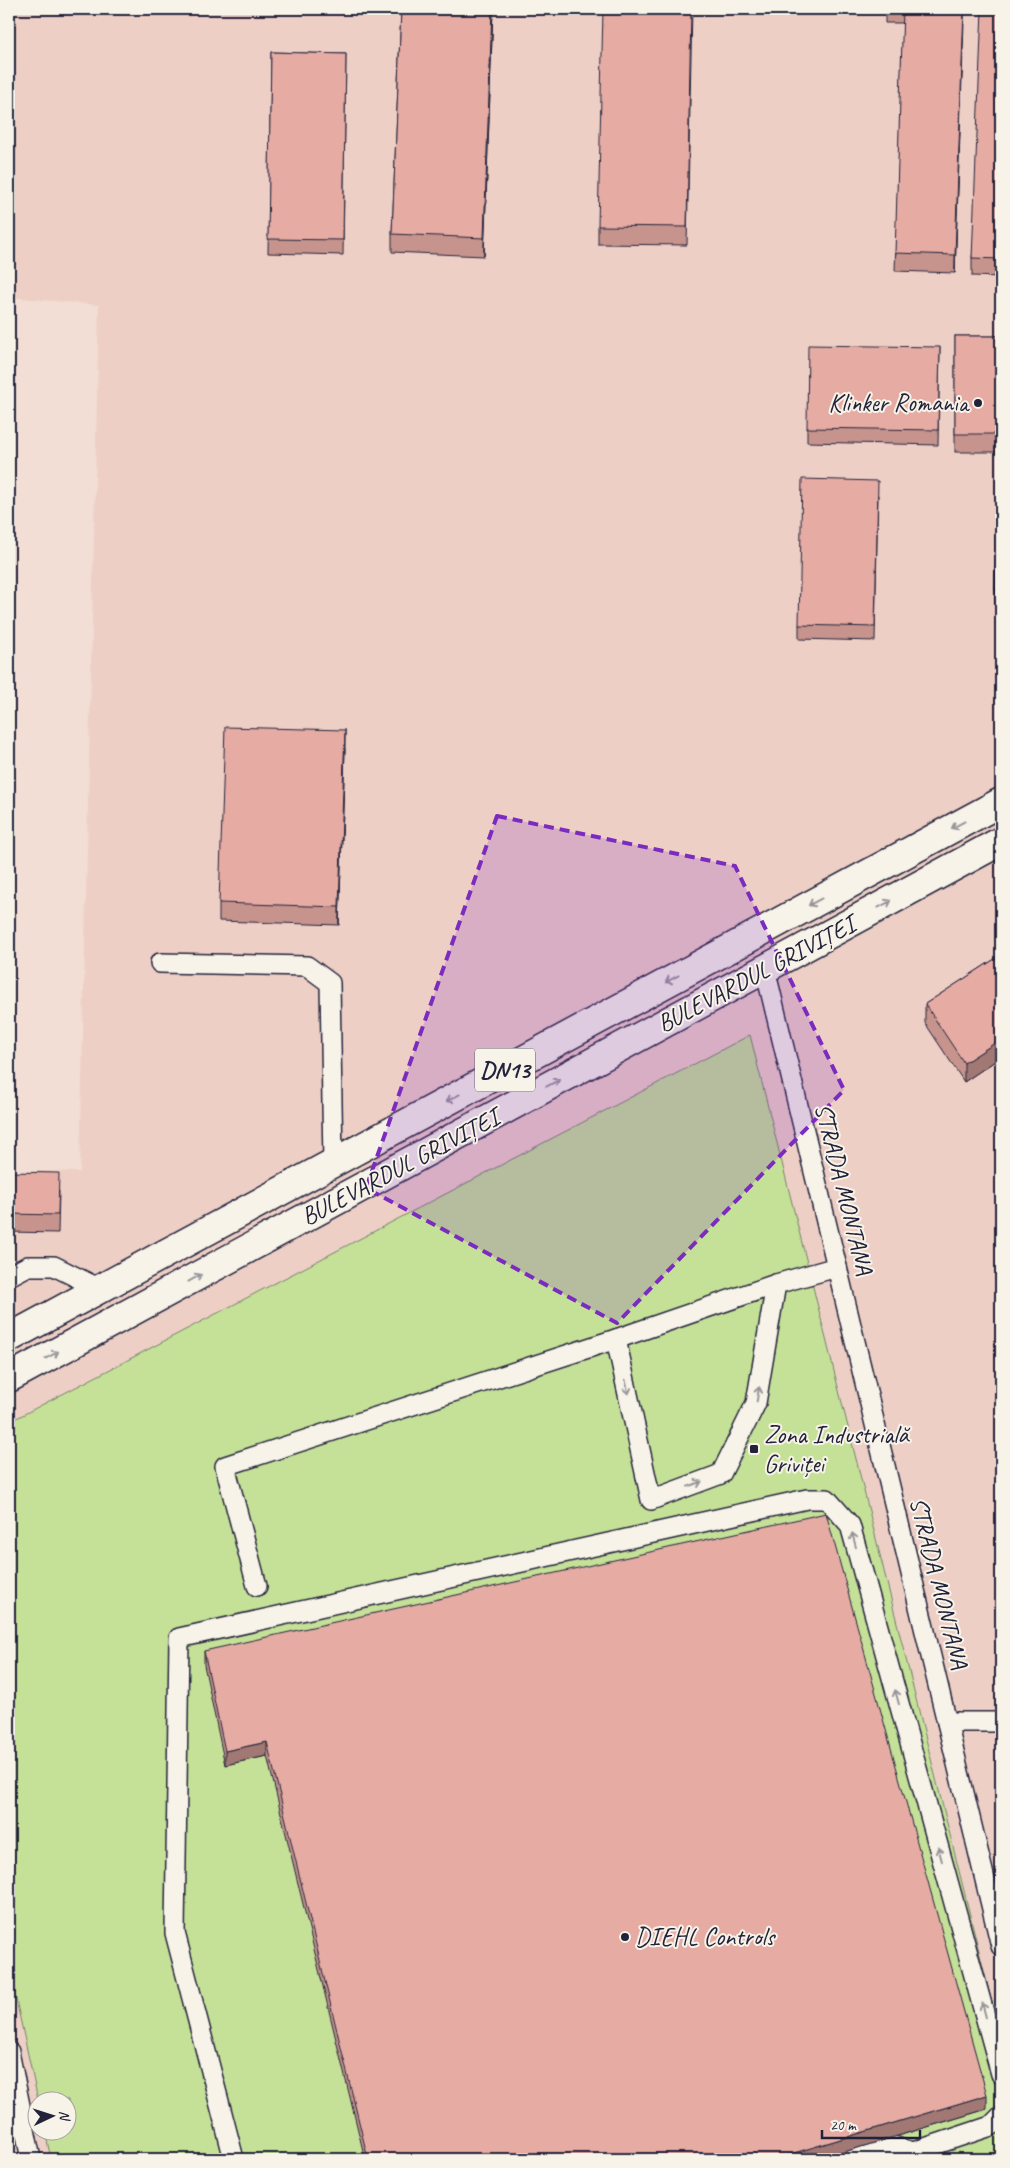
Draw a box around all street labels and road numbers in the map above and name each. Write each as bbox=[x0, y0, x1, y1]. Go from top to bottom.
street label: BULEVARDUL GRIVIȚEI bbox=[652, 906, 865, 1040]
road number: DN13 bbox=[475, 1048, 535, 1092]
street label: BULEVARDUL GRIVIȚEI bbox=[296, 1099, 509, 1233]
street label: STRADA MONTANA bbox=[807, 1100, 881, 1278]
street label: STRADA MONTANA bbox=[902, 1494, 976, 1672]

